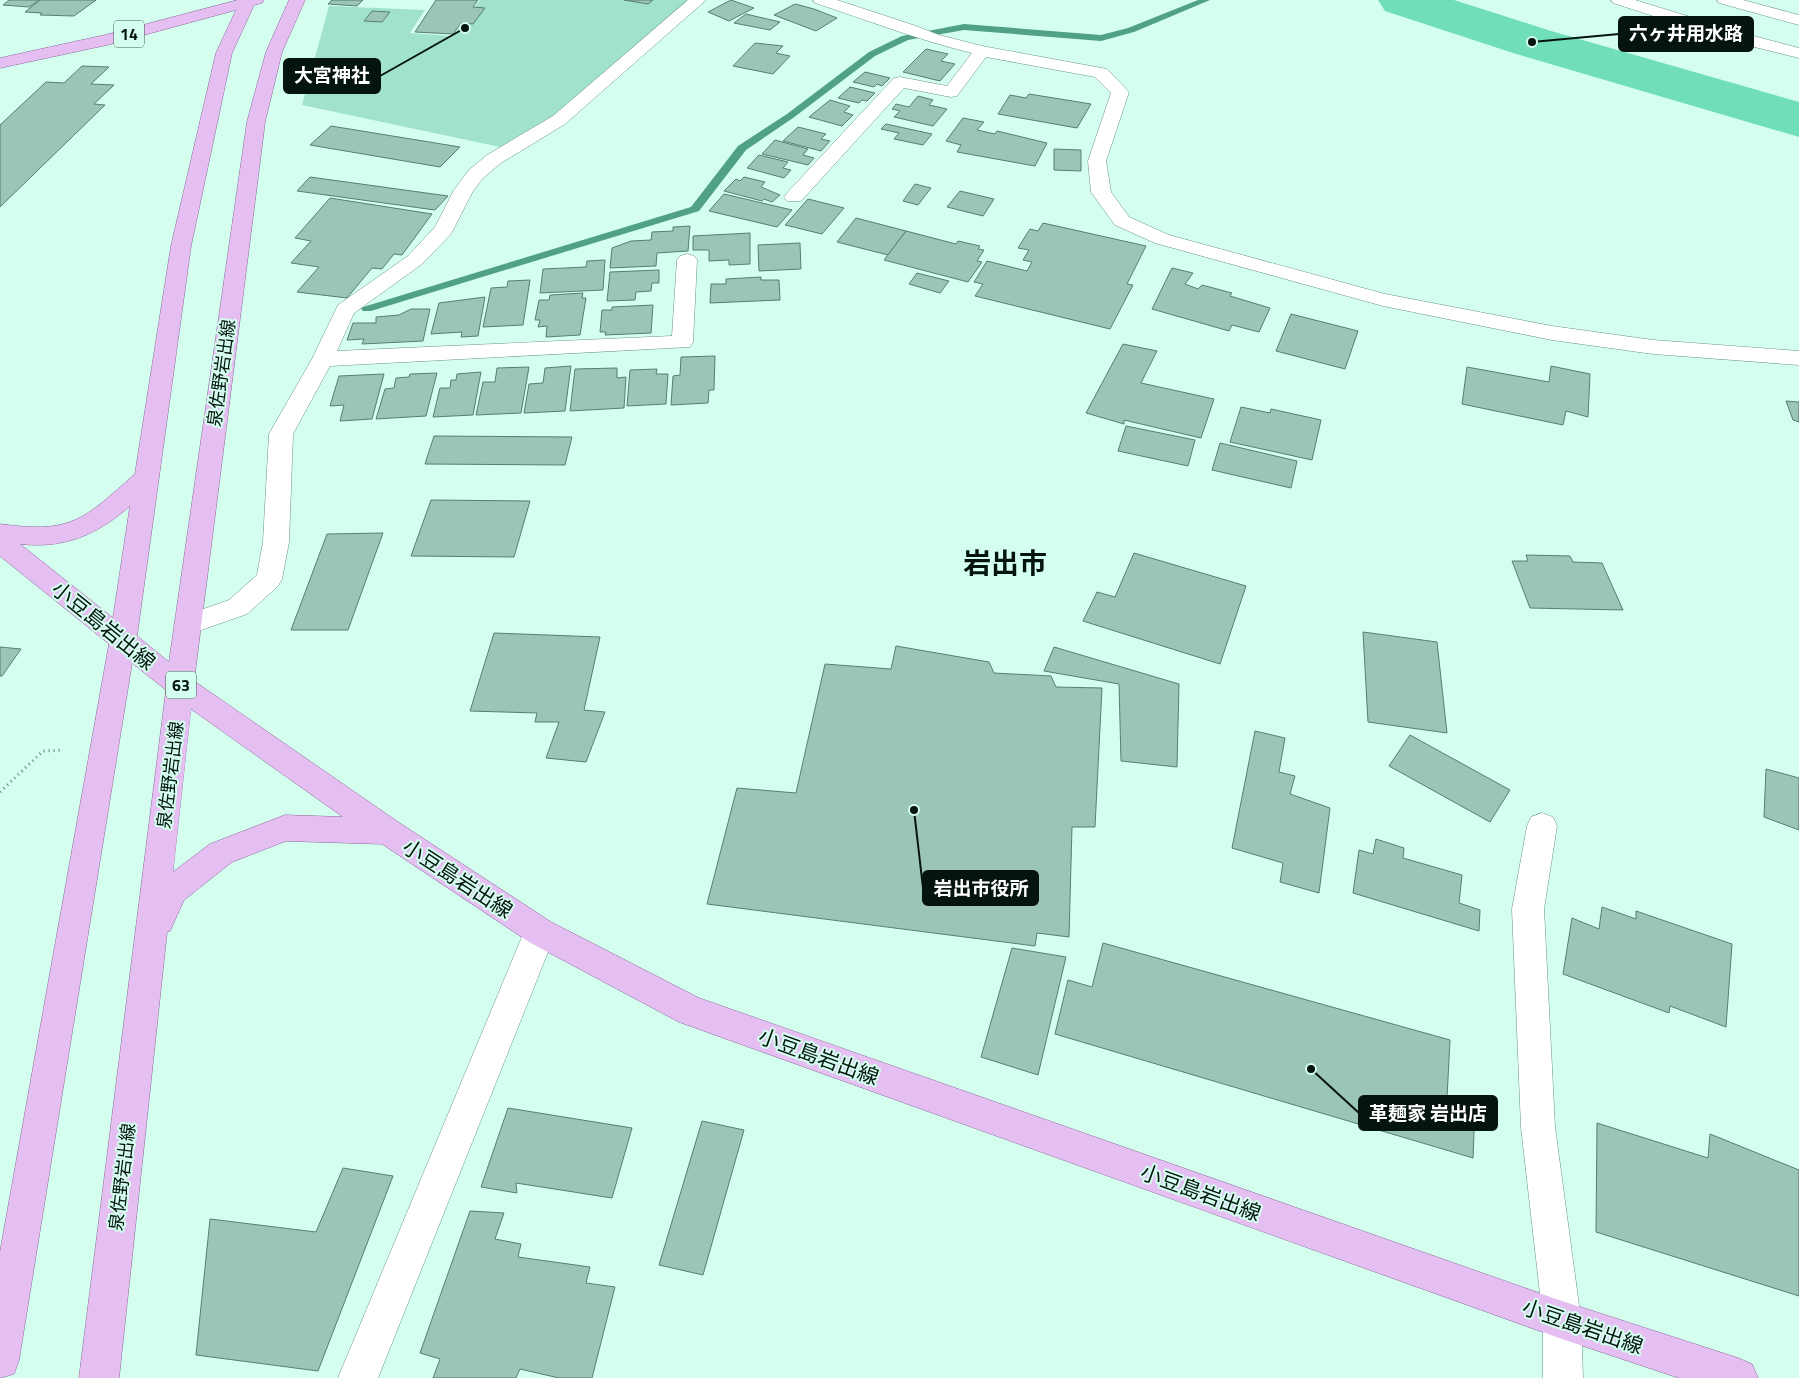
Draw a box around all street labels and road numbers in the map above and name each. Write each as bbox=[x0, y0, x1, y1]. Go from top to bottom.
road number: 14 bbox=[114, 20, 144, 48]
street label: 泉佐野岩出線 bbox=[200, 318, 242, 428]
street label: 小豆島岩出線 bbox=[45, 573, 163, 677]
road number: 63 bbox=[166, 672, 196, 698]
street label: 泉佐野岩出線 bbox=[150, 720, 190, 830]
street label: 小豆島岩出線 bbox=[396, 830, 520, 926]
street label: 小豆島岩出線 bbox=[754, 1019, 884, 1093]
street label: 泉佐野岩出線 bbox=[102, 1122, 142, 1232]
street label: 小豆島岩出線 bbox=[1136, 1155, 1266, 1229]
street label: 小豆島岩出線 bbox=[1518, 1290, 1648, 1362]

